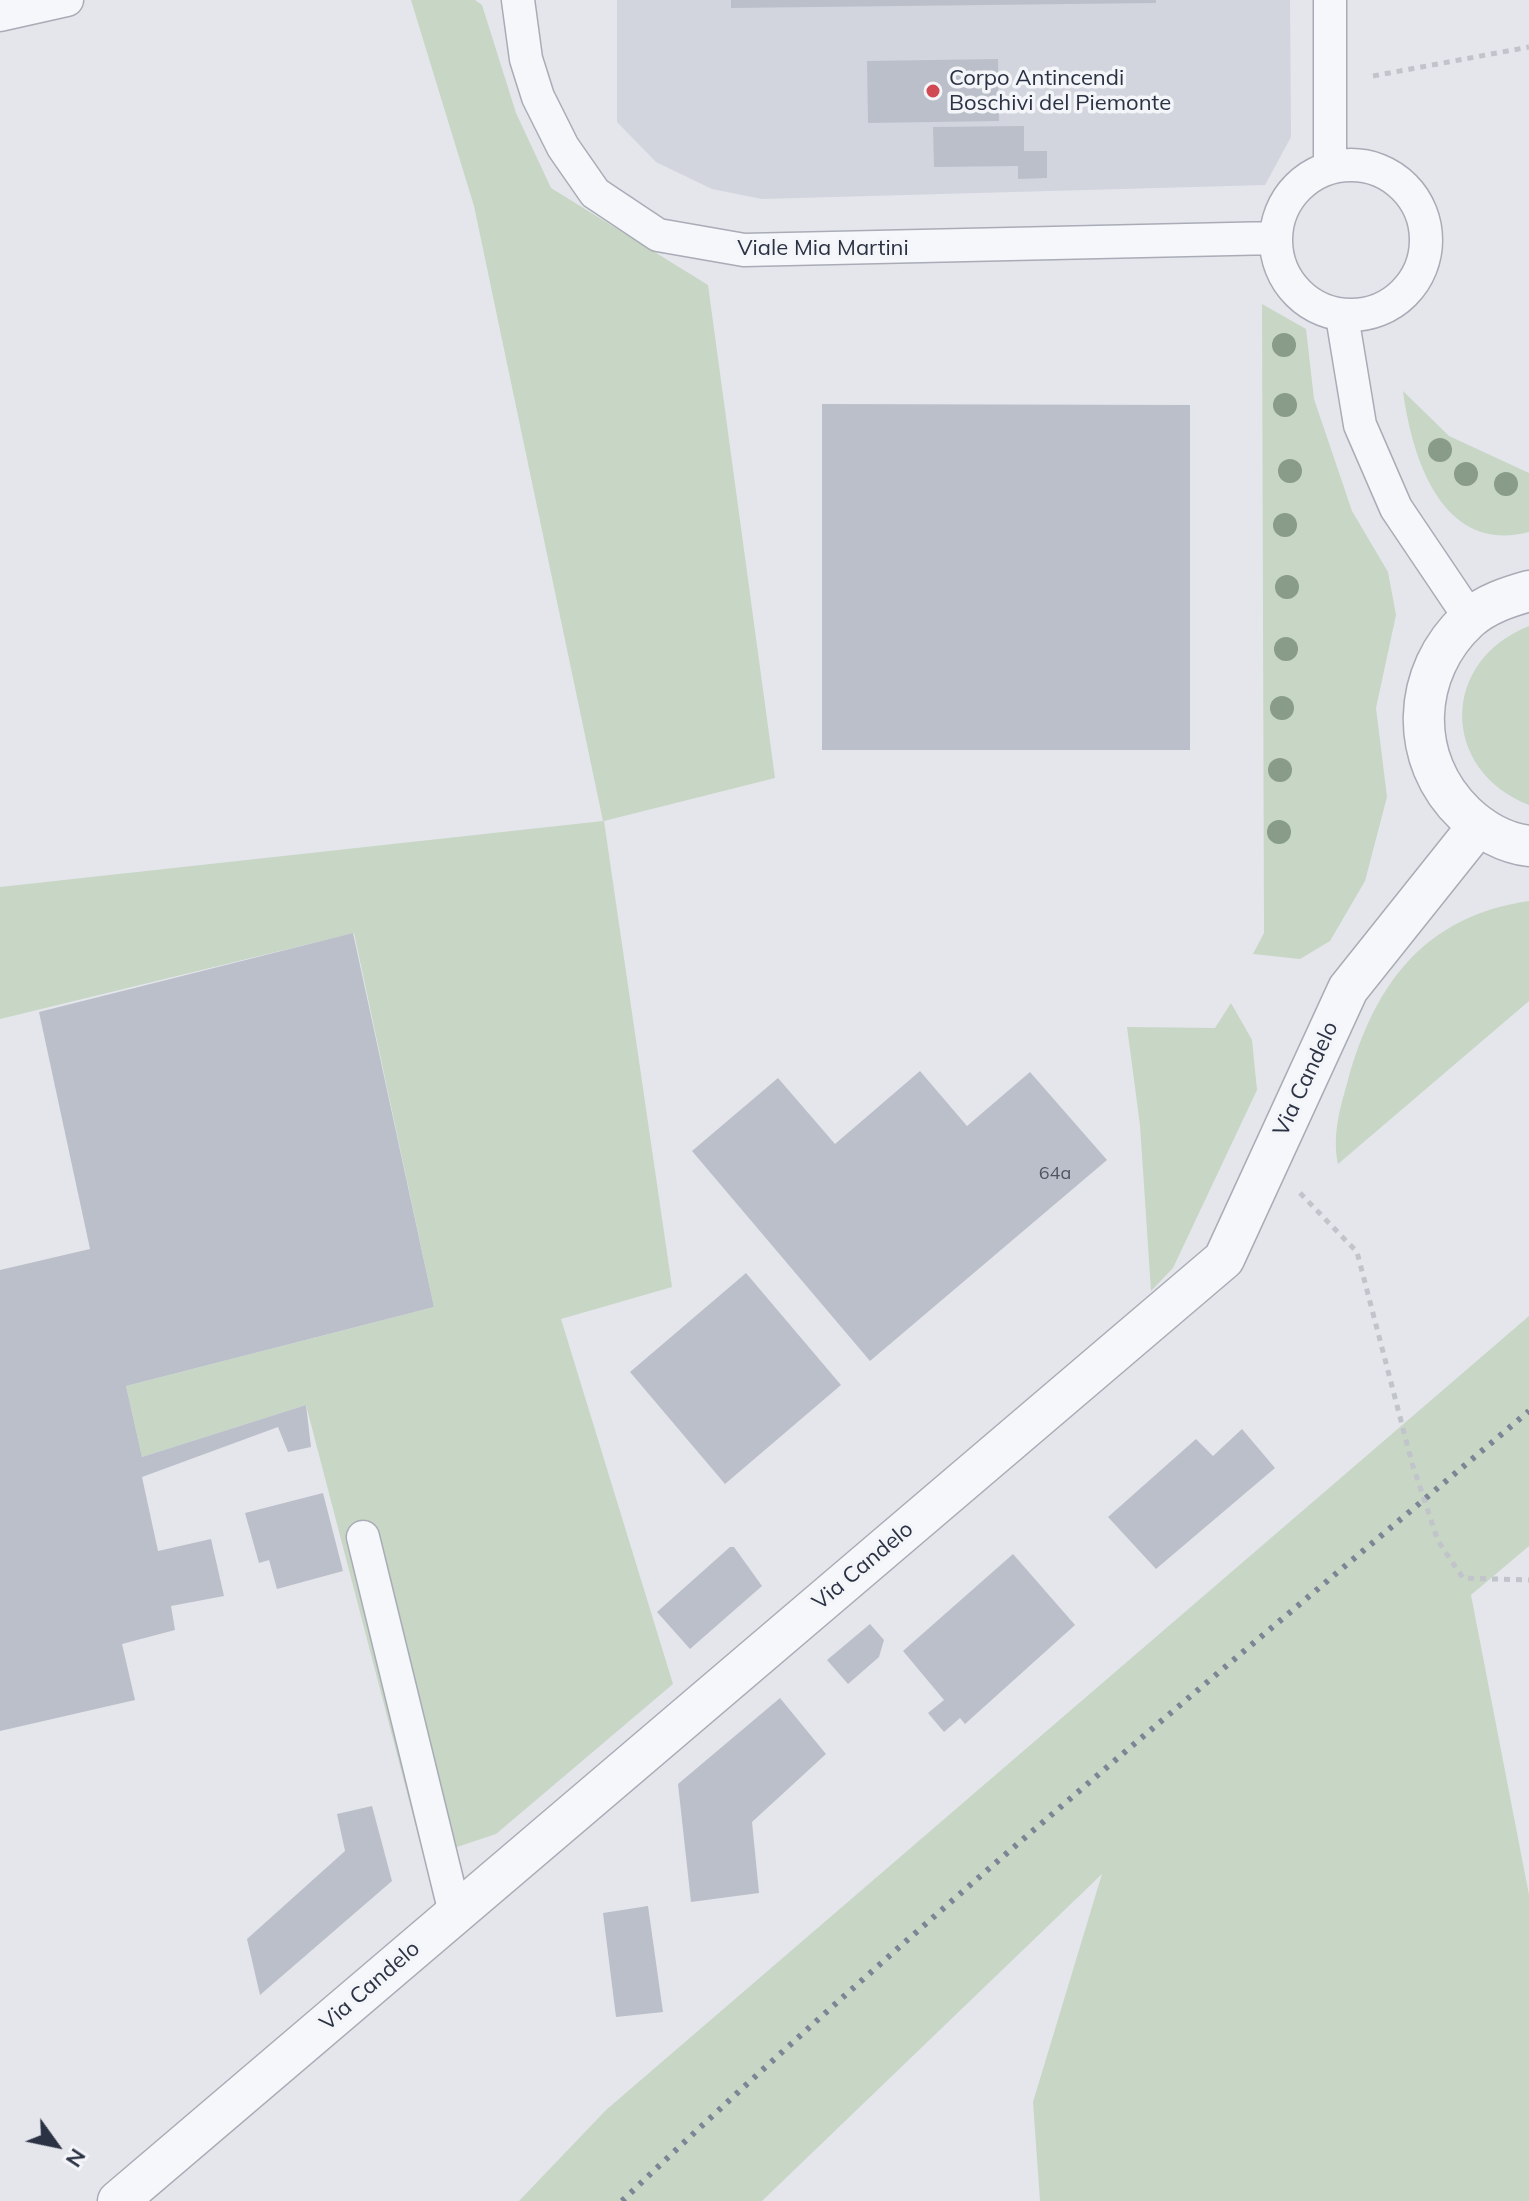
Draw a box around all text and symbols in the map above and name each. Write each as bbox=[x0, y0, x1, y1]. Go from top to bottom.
place label: Corpo Antincendi Boschivi del Piemonte bbox=[949, 65, 1171, 116]
marker: Corpo Antincendi Boschivi del Piemonte bbox=[924, 82, 942, 100]
street label: Viale Mia Martini bbox=[737, 235, 909, 261]
street label: Via Candelo bbox=[1268, 1018, 1344, 1140]
house number: 64a bbox=[1039, 1163, 1071, 1185]
street label: Via Candelo bbox=[807, 1516, 919, 1616]
street label: Via Candelo bbox=[315, 1936, 425, 2036]
north arrow bbox=[16, 2105, 96, 2185]
text: N bbox=[60, 2143, 92, 2173]

